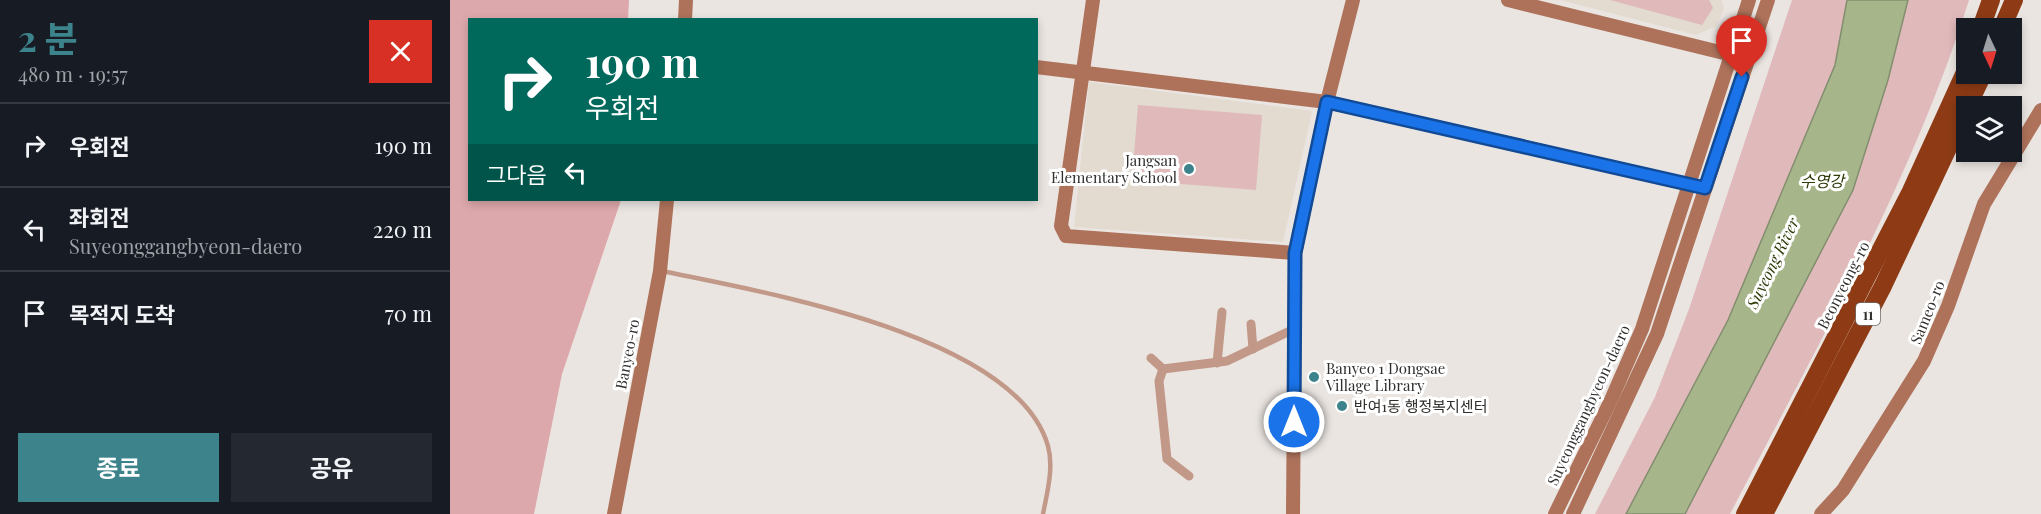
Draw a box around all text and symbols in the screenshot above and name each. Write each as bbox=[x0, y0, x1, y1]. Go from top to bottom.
text: 2 분 bbox=[18, 13, 78, 61]
pin bbox=[1716, 15, 1767, 77]
north arrow bbox=[1956, 18, 2022, 84]
map controls bbox=[1956, 18, 2022, 162]
button: close bbox=[369, 20, 432, 83]
icon: arrive bbox=[1725, 24, 1758, 57]
text: 190 m bbox=[585, 33, 699, 89]
icon: right bbox=[486, 42, 564, 120]
text: 480 m · 19:57 bbox=[18, 60, 128, 87]
text: 우회전 bbox=[585, 89, 660, 125]
button: layers bbox=[1956, 96, 2022, 162]
icon: right bbox=[18, 129, 51, 162]
text: 190 m bbox=[374, 130, 432, 160]
text: 우회전 bbox=[69, 131, 130, 161]
place label: Jangsan Elementary School bbox=[1051, 150, 1177, 187]
icon: left bbox=[559, 156, 592, 189]
text: 그다음 bbox=[486, 159, 547, 189]
marker: Jangsan Elementary School bbox=[1182, 162, 1196, 176]
water label: 수영강 bbox=[1800, 170, 1846, 191]
text: 좌회전 bbox=[69, 202, 130, 232]
icon: left bbox=[18, 213, 51, 246]
water label: Suyeong River bbox=[1741, 213, 1804, 313]
text: 220 m bbox=[373, 214, 432, 244]
text: Suyeonggangbyeon-daero bbox=[69, 232, 302, 259]
street label: Beonyeong-ro bbox=[1812, 238, 1874, 332]
street label: Sameo-ro bbox=[1905, 277, 1949, 347]
icon: arrive bbox=[18, 297, 51, 330]
text: 70 m bbox=[385, 298, 432, 328]
text: 목적지 도착 bbox=[69, 299, 175, 329]
road number: 11 bbox=[1856, 303, 1880, 325]
street label: Banyeo-ro bbox=[610, 317, 644, 391]
street label: Suyeonggangbyeon-daero bbox=[1542, 322, 1634, 488]
place label: Banyeo 1 Dongsae Village Library bbox=[1325, 358, 1445, 395]
marker: Banyeo 1 Dongsae Village Library bbox=[1307, 370, 1321, 384]
position arrow bbox=[1262, 390, 1326, 454]
place label: 반여1동 행정복지센터 bbox=[1354, 396, 1488, 416]
marker: 반여1동 행정복지센터 bbox=[1335, 399, 1349, 413]
button: 종료 bbox=[18, 433, 219, 502]
button: 공유 bbox=[231, 433, 432, 502]

